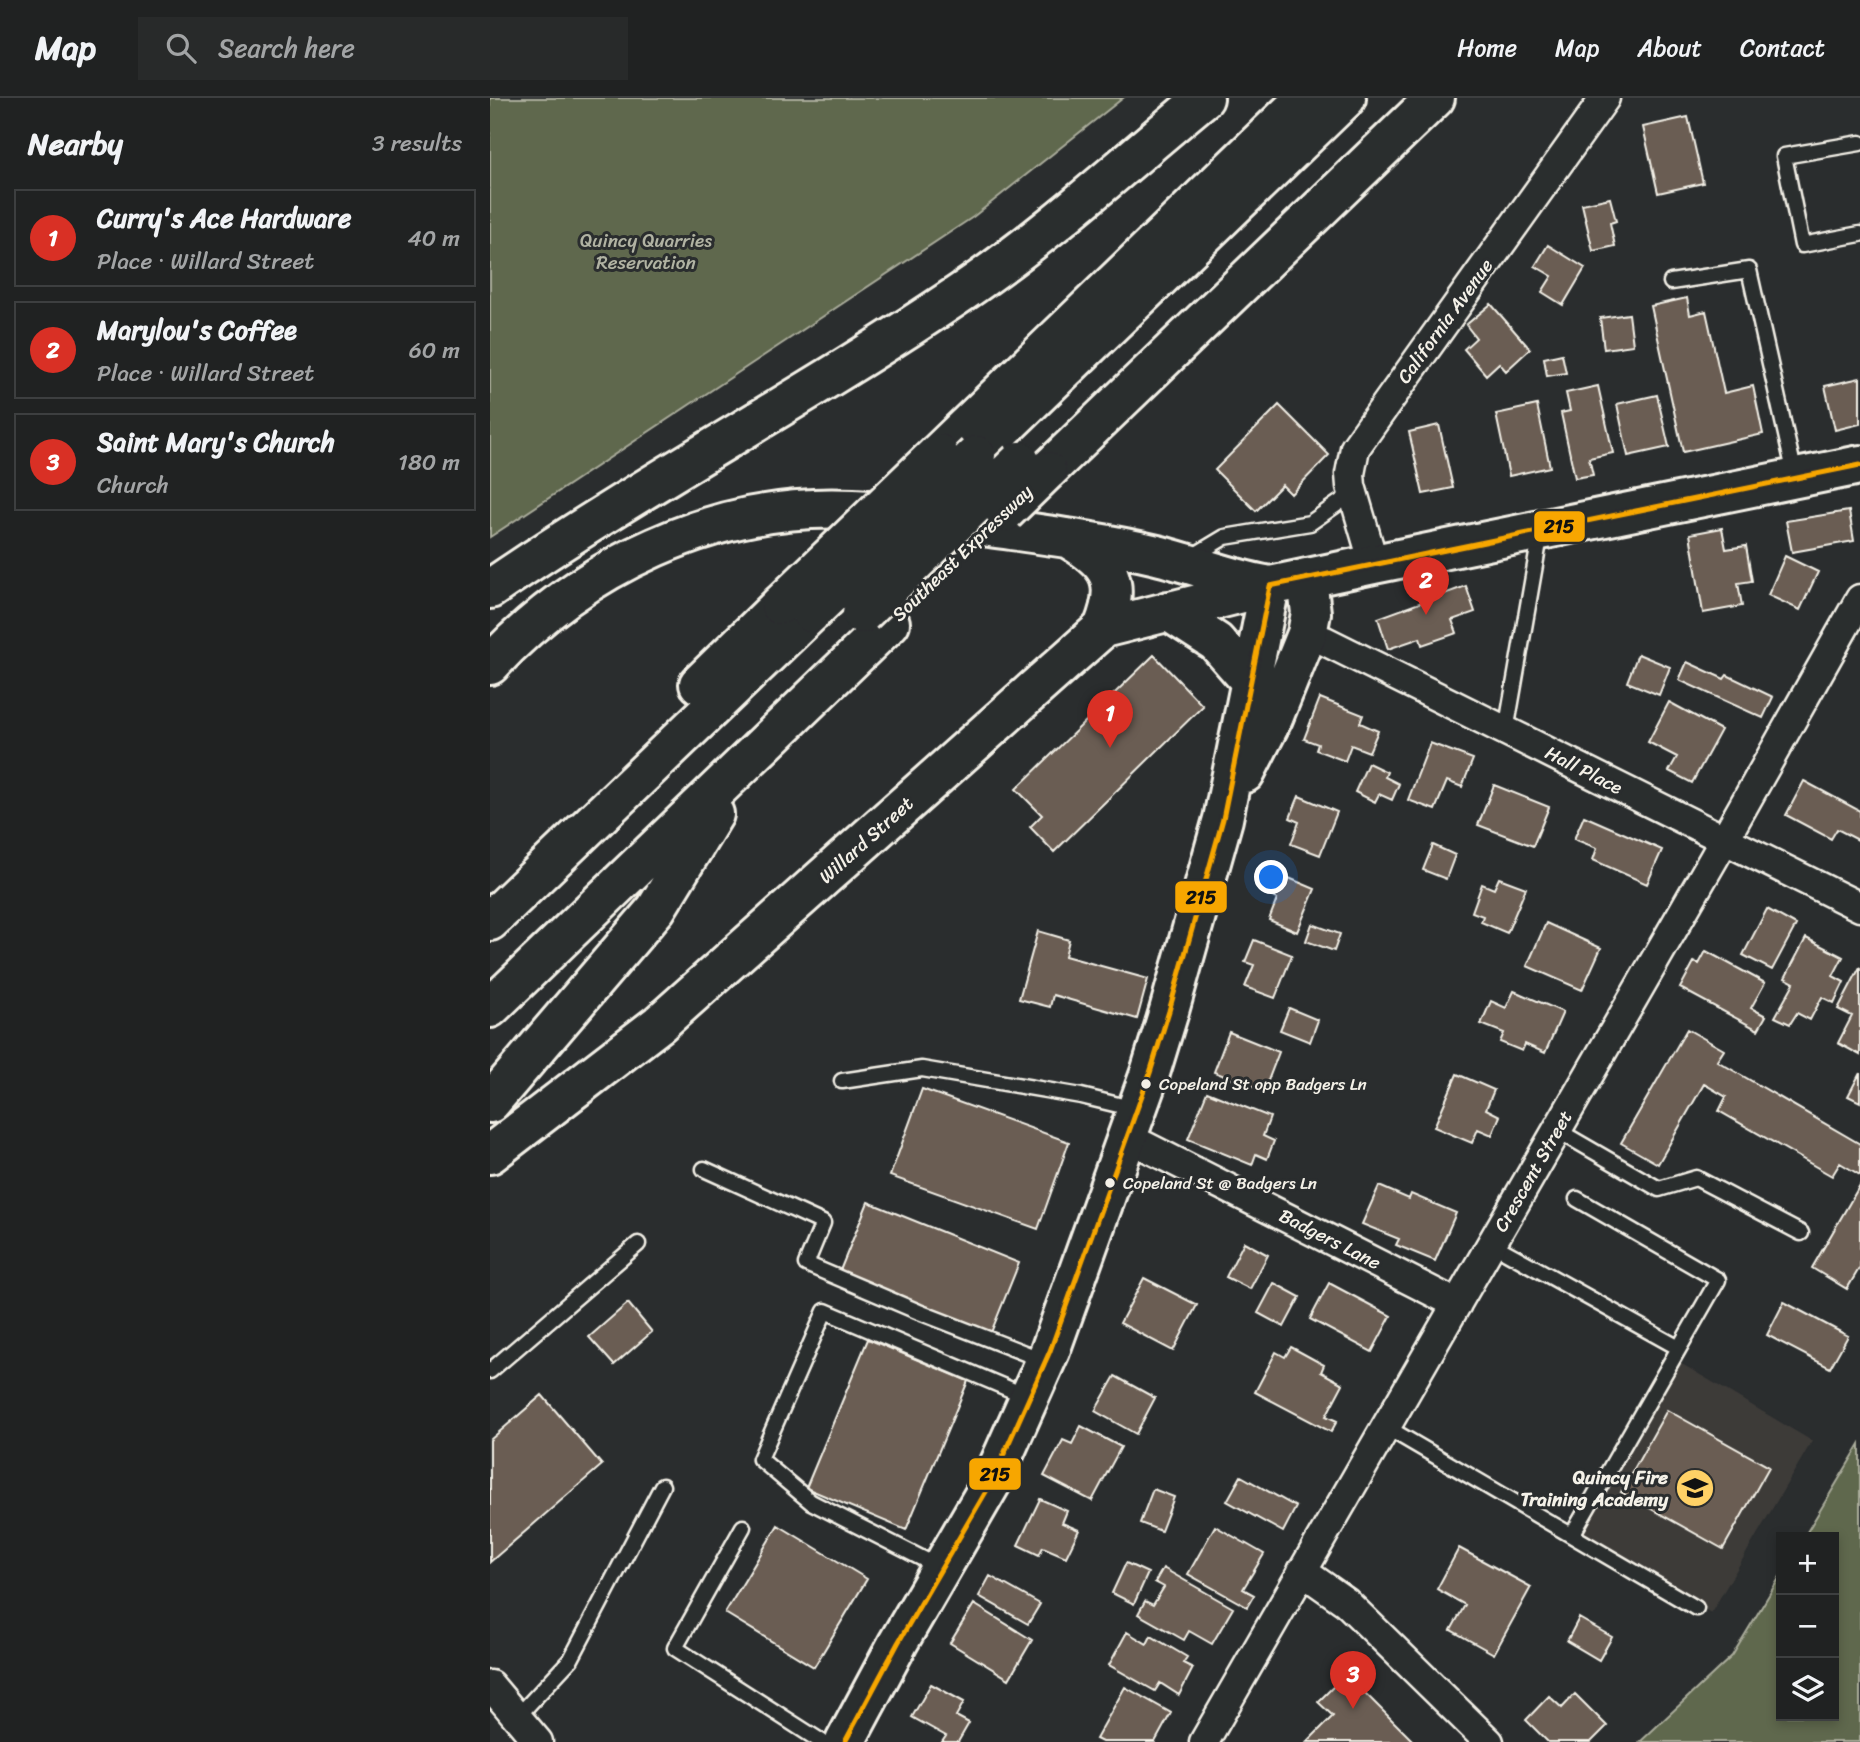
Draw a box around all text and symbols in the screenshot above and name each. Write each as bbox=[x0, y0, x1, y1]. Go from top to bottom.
search box bbox=[138, 17, 628, 80]
text: Map bbox=[35, 19, 96, 77]
text: Search here bbox=[218, 25, 355, 71]
text: Home bbox=[1457, 27, 1517, 69]
text: Map bbox=[1555, 27, 1599, 69]
text: About bbox=[1637, 27, 1702, 69]
text: Contact bbox=[1740, 27, 1825, 69]
icon: search bbox=[162, 29, 200, 67]
text: Nearby bbox=[28, 117, 123, 171]
text: 3 results bbox=[372, 123, 462, 164]
text: Curry's Ace Hardware bbox=[97, 195, 351, 241]
text: 1 bbox=[48, 218, 58, 259]
text: 40 m bbox=[407, 218, 460, 259]
park label: Quincy Quarries Reservation bbox=[580, 224, 712, 279]
text: Place · Willard Street bbox=[97, 241, 314, 282]
street label: California Avenue bbox=[1388, 251, 1502, 391]
text: Marylou's Coffee bbox=[97, 307, 297, 353]
text: 2 bbox=[46, 330, 60, 371]
text: 60 m bbox=[409, 330, 460, 371]
text: Place · Willard Street bbox=[97, 353, 314, 394]
text: Saint Mary's Church bbox=[97, 419, 335, 465]
text: 3 bbox=[47, 442, 59, 483]
text: 180 m bbox=[398, 442, 460, 483]
text: Church bbox=[97, 465, 169, 506]
street label: Southeast Expressway bbox=[883, 476, 1041, 630]
line badge: 215 bbox=[1533, 510, 1586, 543]
text: 215 bbox=[1543, 510, 1575, 543]
pin: 2 bbox=[1403, 557, 1449, 615]
pin: 1 bbox=[1087, 690, 1133, 748]
street label: Hall Place bbox=[1539, 736, 1629, 804]
street label: Willard Street bbox=[811, 788, 921, 892]
your location bbox=[1254, 860, 1288, 894]
line badge: 215 bbox=[1174, 880, 1228, 914]
text: 215 bbox=[1185, 881, 1217, 914]
place label: Copeland St opp Badgers Ln bbox=[1159, 1069, 1367, 1099]
marker: Copeland St opp Badgers Ln bbox=[1139, 1077, 1153, 1091]
street label: Crescent Street bbox=[1485, 1104, 1581, 1238]
place label: Copeland St @ Badgers Ln bbox=[1123, 1168, 1317, 1198]
marker: Copeland St @ Badgers Ln bbox=[1103, 1176, 1117, 1190]
street label: Badgers Lane bbox=[1273, 1199, 1387, 1279]
line badge: 215 bbox=[968, 1457, 1022, 1491]
text: 215 bbox=[979, 1458, 1011, 1491]
place label: Quincy Fire Training Academy bbox=[1521, 1461, 1669, 1516]
school or university icon: Quincy Fire Training Academy bbox=[1674, 1467, 1716, 1509]
map controls bbox=[1776, 1532, 1839, 1721]
button: + bbox=[1776, 1532, 1839, 1595]
button: − bbox=[1776, 1595, 1839, 1658]
pin: 3 bbox=[1330, 1651, 1376, 1709]
button: layers bbox=[1776, 1658, 1839, 1721]

